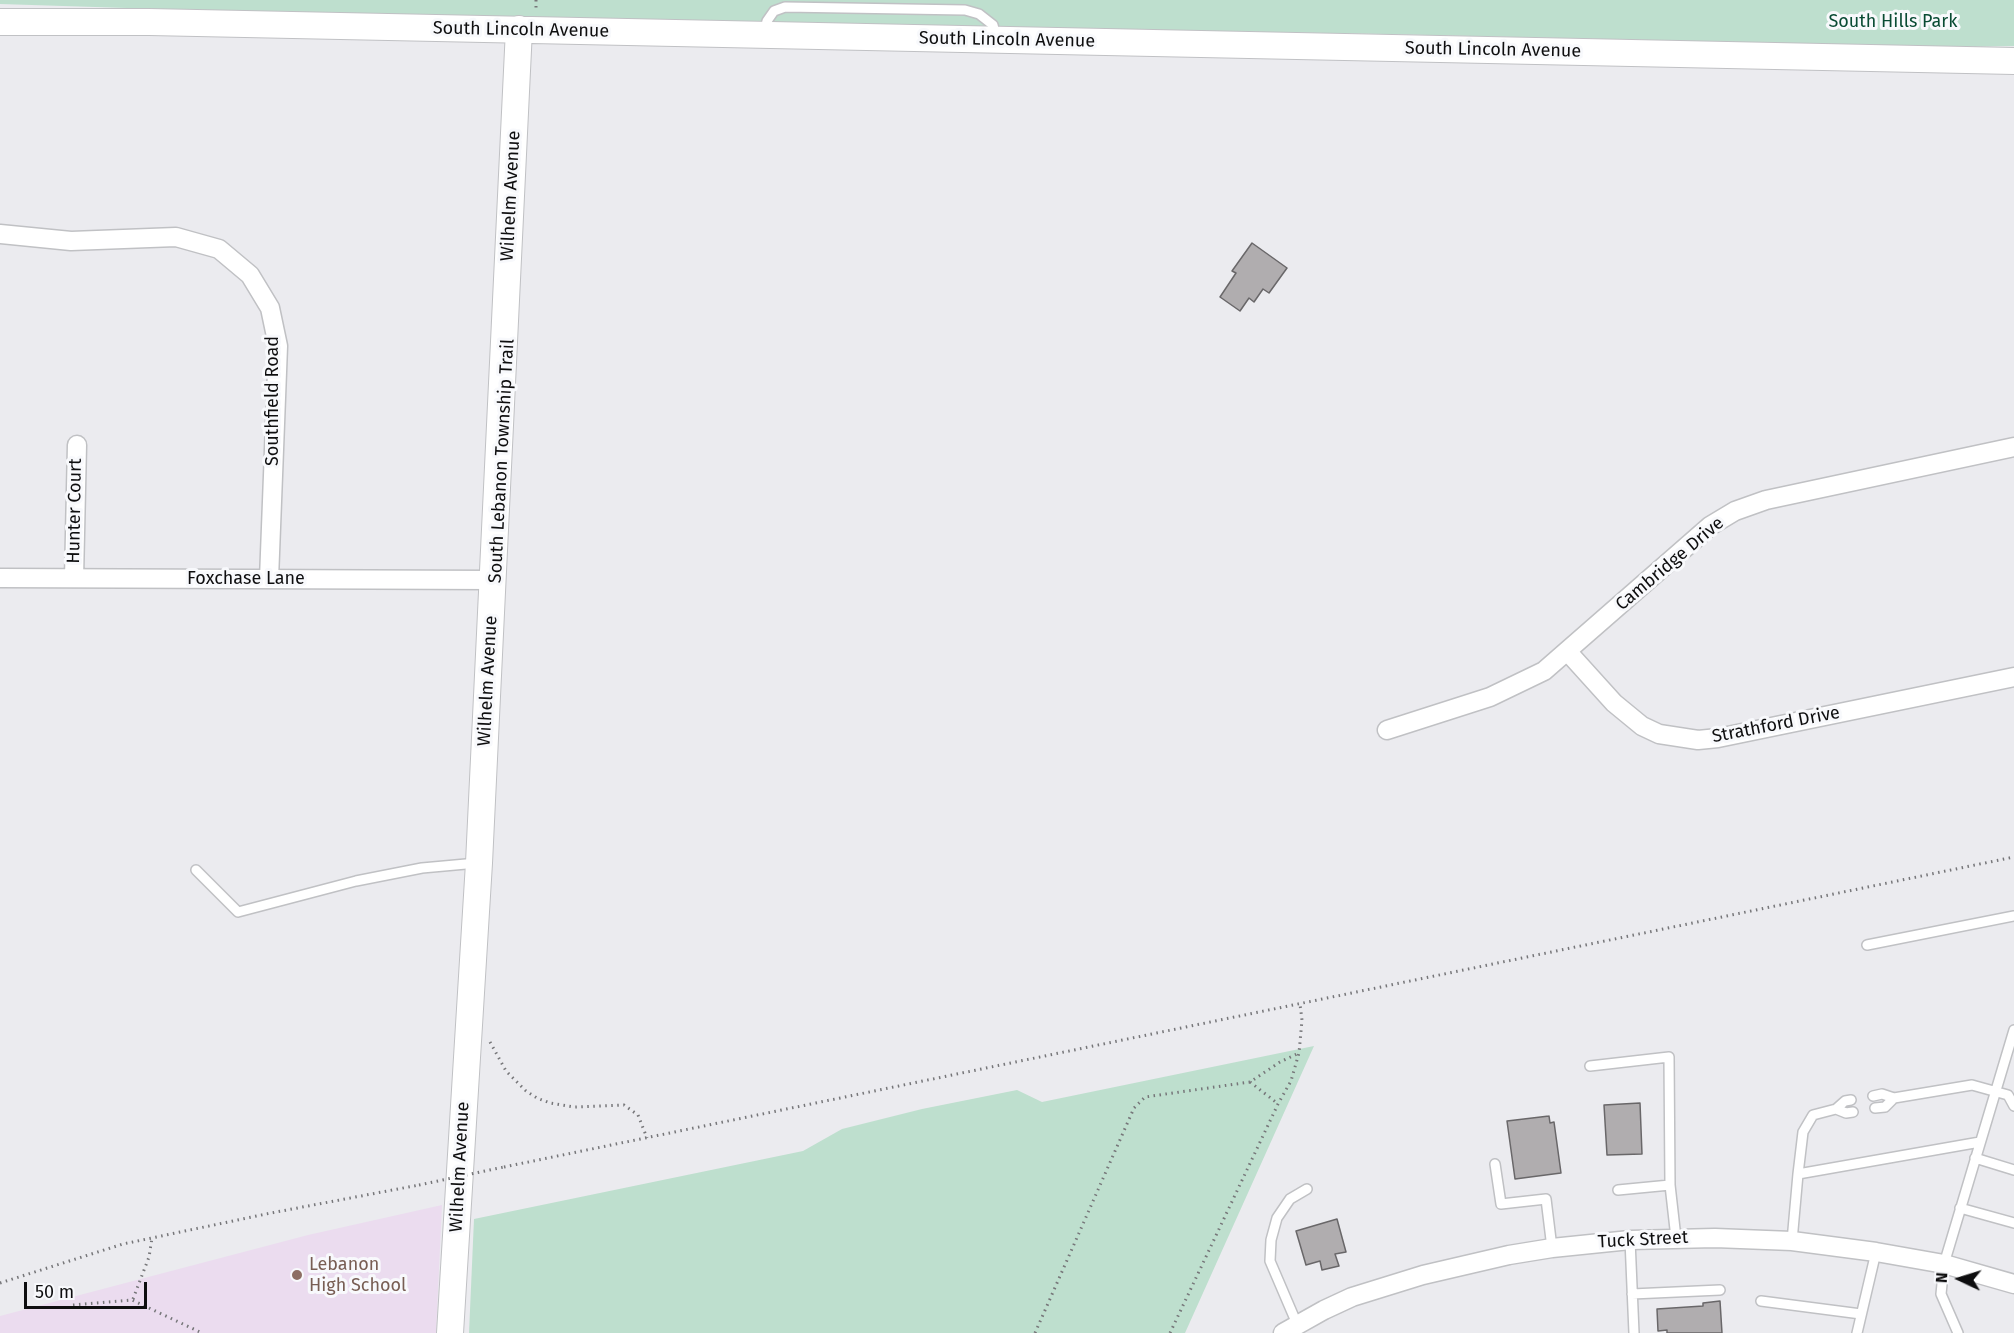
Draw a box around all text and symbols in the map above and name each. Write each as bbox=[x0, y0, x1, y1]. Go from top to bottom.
park label: South Hills Park bbox=[1828, 11, 1958, 33]
street label: South Lincoln Avenue bbox=[433, 18, 609, 42]
street label: South Lincoln Avenue bbox=[919, 28, 1095, 52]
street label: South Lincoln Avenue bbox=[1405, 38, 1581, 62]
street label: Wilhelm Avenue bbox=[497, 130, 525, 262]
street label: Southfield Road bbox=[262, 336, 284, 466]
street label: South Lebanon Township Trail bbox=[485, 338, 519, 584]
street label: Hunter Court bbox=[63, 458, 87, 564]
street label: Cambridge Drive bbox=[1612, 513, 1728, 615]
street label: Foxchase Lane bbox=[187, 568, 305, 590]
street label: Wilhelm Avenue bbox=[474, 615, 502, 747]
street label: Strathford Drive bbox=[1710, 702, 1842, 748]
street label: Wilhelm Avenue bbox=[446, 1101, 474, 1233]
street label: Tuck Street bbox=[1597, 1227, 1689, 1253]
north arrow bbox=[1930, 1249, 1990, 1309]
place label: Lebanon High School bbox=[309, 1254, 406, 1296]
marker: Lebanon High School bbox=[290, 1268, 304, 1282]
scale bar bbox=[27, 1270, 150, 1308]
text: N bbox=[1932, 1272, 1951, 1284]
text: 50 m bbox=[35, 1281, 74, 1303]

